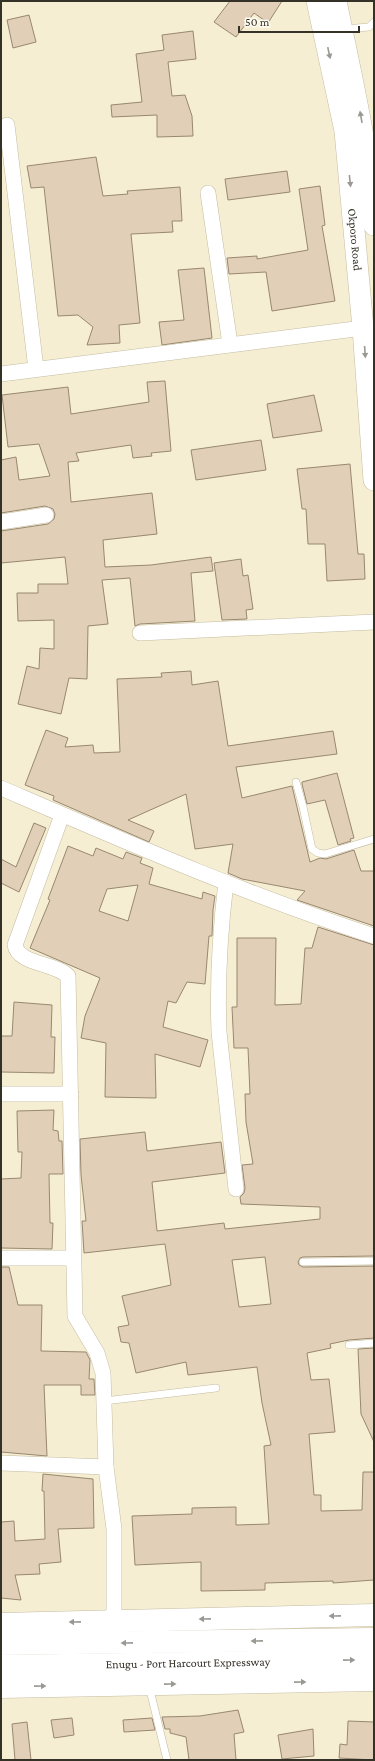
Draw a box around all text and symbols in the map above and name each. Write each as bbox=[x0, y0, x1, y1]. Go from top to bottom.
scale bar bbox=[239, 8, 359, 34]
text: 50 m bbox=[245, 15, 270, 29]
one-way arrow bbox=[326, 47, 332, 59]
one-way arrow bbox=[357, 111, 363, 123]
one-way arrow bbox=[347, 175, 353, 187]
street label: Okporo Road bbox=[345, 208, 365, 272]
one-way arrow bbox=[362, 346, 368, 359]
one-way arrow bbox=[328, 1613, 341, 1619]
one-way arrow bbox=[198, 1616, 211, 1622]
one-way arrow bbox=[68, 1619, 81, 1625]
one-way arrow bbox=[250, 1638, 263, 1644]
one-way arrow bbox=[120, 1640, 133, 1646]
street label: Enugu - Port Harcourt Expressway bbox=[106, 1655, 271, 1671]
one-way arrow bbox=[343, 1657, 356, 1663]
one-way arrow bbox=[294, 1679, 307, 1685]
one-way arrow bbox=[164, 1681, 177, 1687]
one-way arrow bbox=[34, 1683, 47, 1689]

